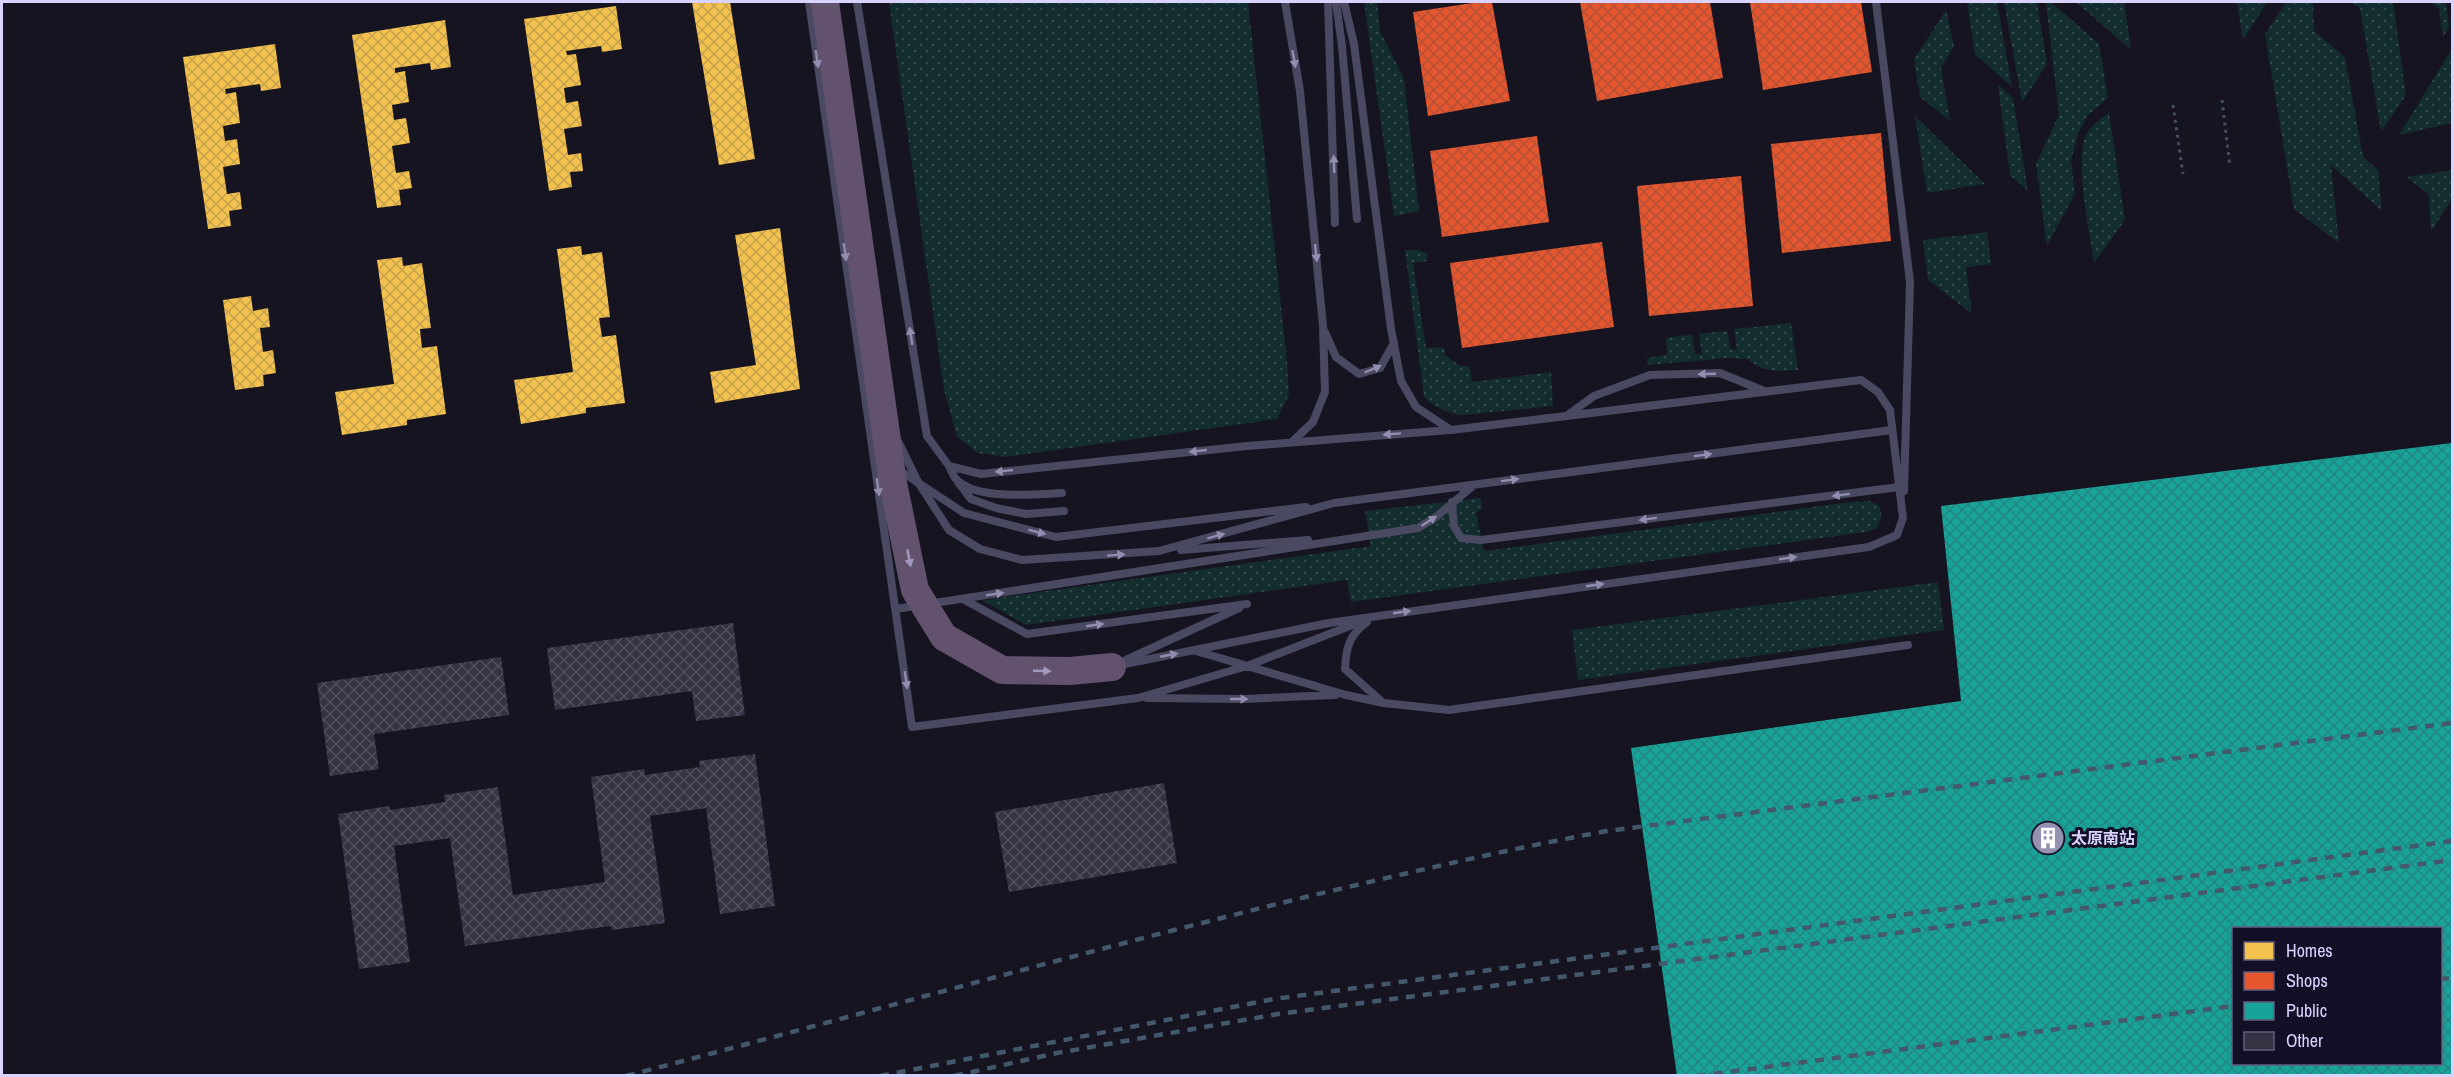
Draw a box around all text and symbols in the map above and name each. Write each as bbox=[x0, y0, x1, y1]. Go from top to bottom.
one-way arrow bbox=[813, 50, 822, 69]
one-way arrow bbox=[1290, 50, 1299, 69]
one-way arrow bbox=[1329, 155, 1338, 174]
one-way arrow bbox=[840, 243, 849, 262]
one-way arrow bbox=[1311, 243, 1321, 262]
one-way arrow bbox=[906, 326, 915, 345]
one-way arrow bbox=[1364, 364, 1382, 374]
one-way arrow bbox=[1698, 369, 1717, 378]
one-way arrow bbox=[1383, 429, 1402, 439]
one-way arrow bbox=[1189, 446, 1208, 456]
one-way arrow bbox=[1694, 450, 1713, 459]
one-way arrow bbox=[995, 466, 1014, 476]
one-way arrow bbox=[1500, 475, 1519, 485]
one-way arrow bbox=[874, 478, 883, 497]
one-way arrow bbox=[1831, 490, 1850, 499]
one-way arrow bbox=[1421, 515, 1437, 526]
one-way arrow bbox=[1638, 515, 1657, 524]
one-way arrow bbox=[1028, 528, 1046, 538]
one-way arrow bbox=[1207, 531, 1225, 540]
one-way arrow bbox=[904, 548, 914, 567]
one-way arrow bbox=[1107, 550, 1126, 560]
one-way arrow bbox=[1779, 554, 1798, 563]
one-way arrow bbox=[1586, 581, 1605, 590]
one-way arrow bbox=[986, 589, 1005, 598]
one-way arrow bbox=[1392, 608, 1411, 617]
one-way arrow bbox=[1086, 621, 1105, 630]
one-way arrow bbox=[1160, 650, 1179, 659]
one-way arrow bbox=[1033, 666, 1052, 675]
one-way arrow bbox=[901, 671, 910, 690]
one-way arrow bbox=[1229, 694, 1248, 704]
building icon: 太原南站 bbox=[2030, 820, 2066, 856]
place label: 太原南站 bbox=[2071, 827, 2135, 849]
legend bbox=[2232, 927, 2442, 1065]
text: Homes bbox=[2286, 938, 2333, 963]
text: Shops bbox=[2286, 968, 2328, 993]
text: Public bbox=[2286, 998, 2327, 1023]
text: Other bbox=[2286, 1028, 2323, 1053]

